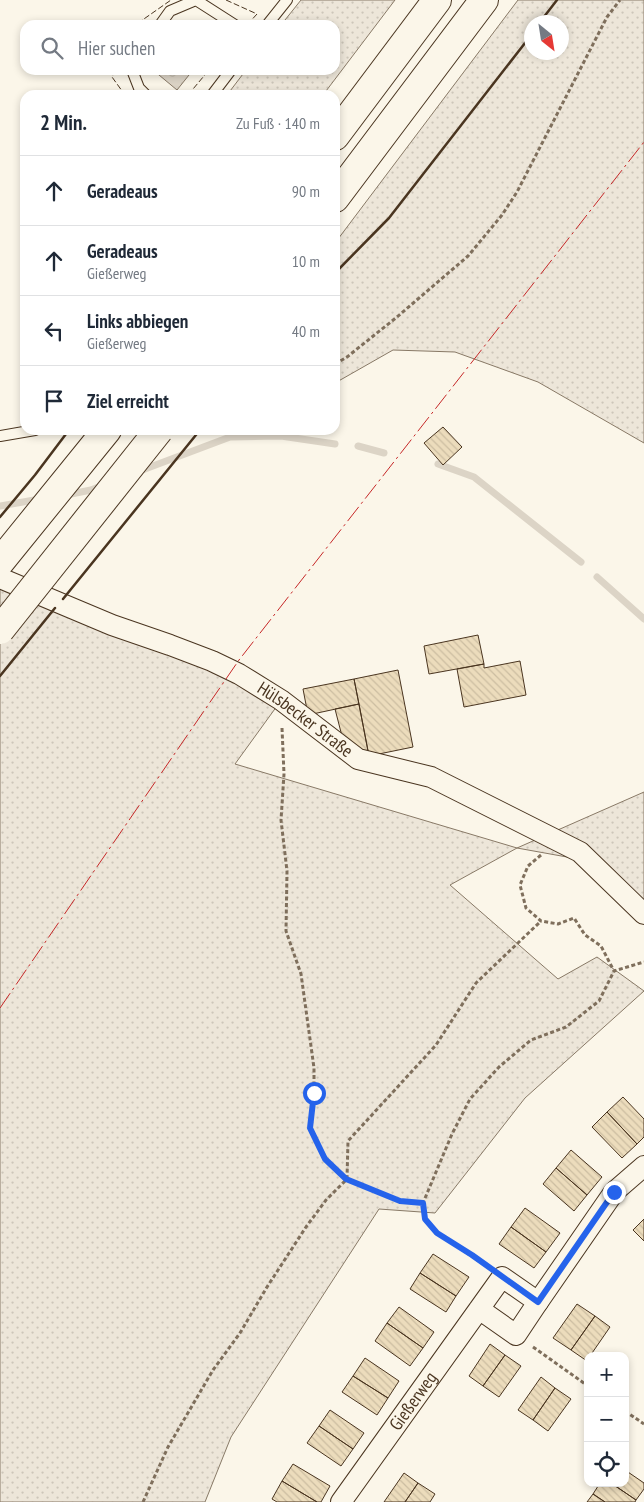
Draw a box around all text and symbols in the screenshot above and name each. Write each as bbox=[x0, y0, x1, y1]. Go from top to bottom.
north arrow bbox=[524, 15, 569, 60]
search box bbox=[20, 20, 340, 75]
icon: search bbox=[38, 34, 66, 62]
text: Hier suchen bbox=[78, 36, 155, 60]
text: 2 Min. bbox=[40, 109, 87, 136]
text: Zu Fuß · 140 m bbox=[236, 113, 320, 133]
icon: ahead bbox=[40, 177, 68, 205]
text: Geradeaus bbox=[87, 179, 158, 203]
text: 90 m bbox=[292, 181, 320, 201]
text: Geradeaus bbox=[87, 239, 158, 263]
icon: ahead bbox=[40, 247, 68, 275]
text: 10 m bbox=[292, 251, 320, 271]
text: Gießerweg bbox=[87, 263, 146, 283]
text: Links abbiegen bbox=[87, 309, 188, 333]
icon: left bbox=[40, 317, 68, 345]
text: 40 m bbox=[292, 321, 320, 341]
text: Gießerweg bbox=[87, 333, 146, 353]
icon: arrive bbox=[40, 387, 68, 415]
text: Ziel erreicht bbox=[87, 389, 169, 413]
street label: Hülsbecker Straße bbox=[253, 676, 358, 762]
route start bbox=[303, 1082, 326, 1105]
route end bbox=[603, 1181, 626, 1204]
map controls bbox=[584, 1352, 629, 1487]
button: + bbox=[584, 1352, 629, 1397]
street label: Gießerweg bbox=[384, 1367, 442, 1435]
button: − bbox=[584, 1397, 629, 1442]
button: locate bbox=[584, 1442, 629, 1487]

